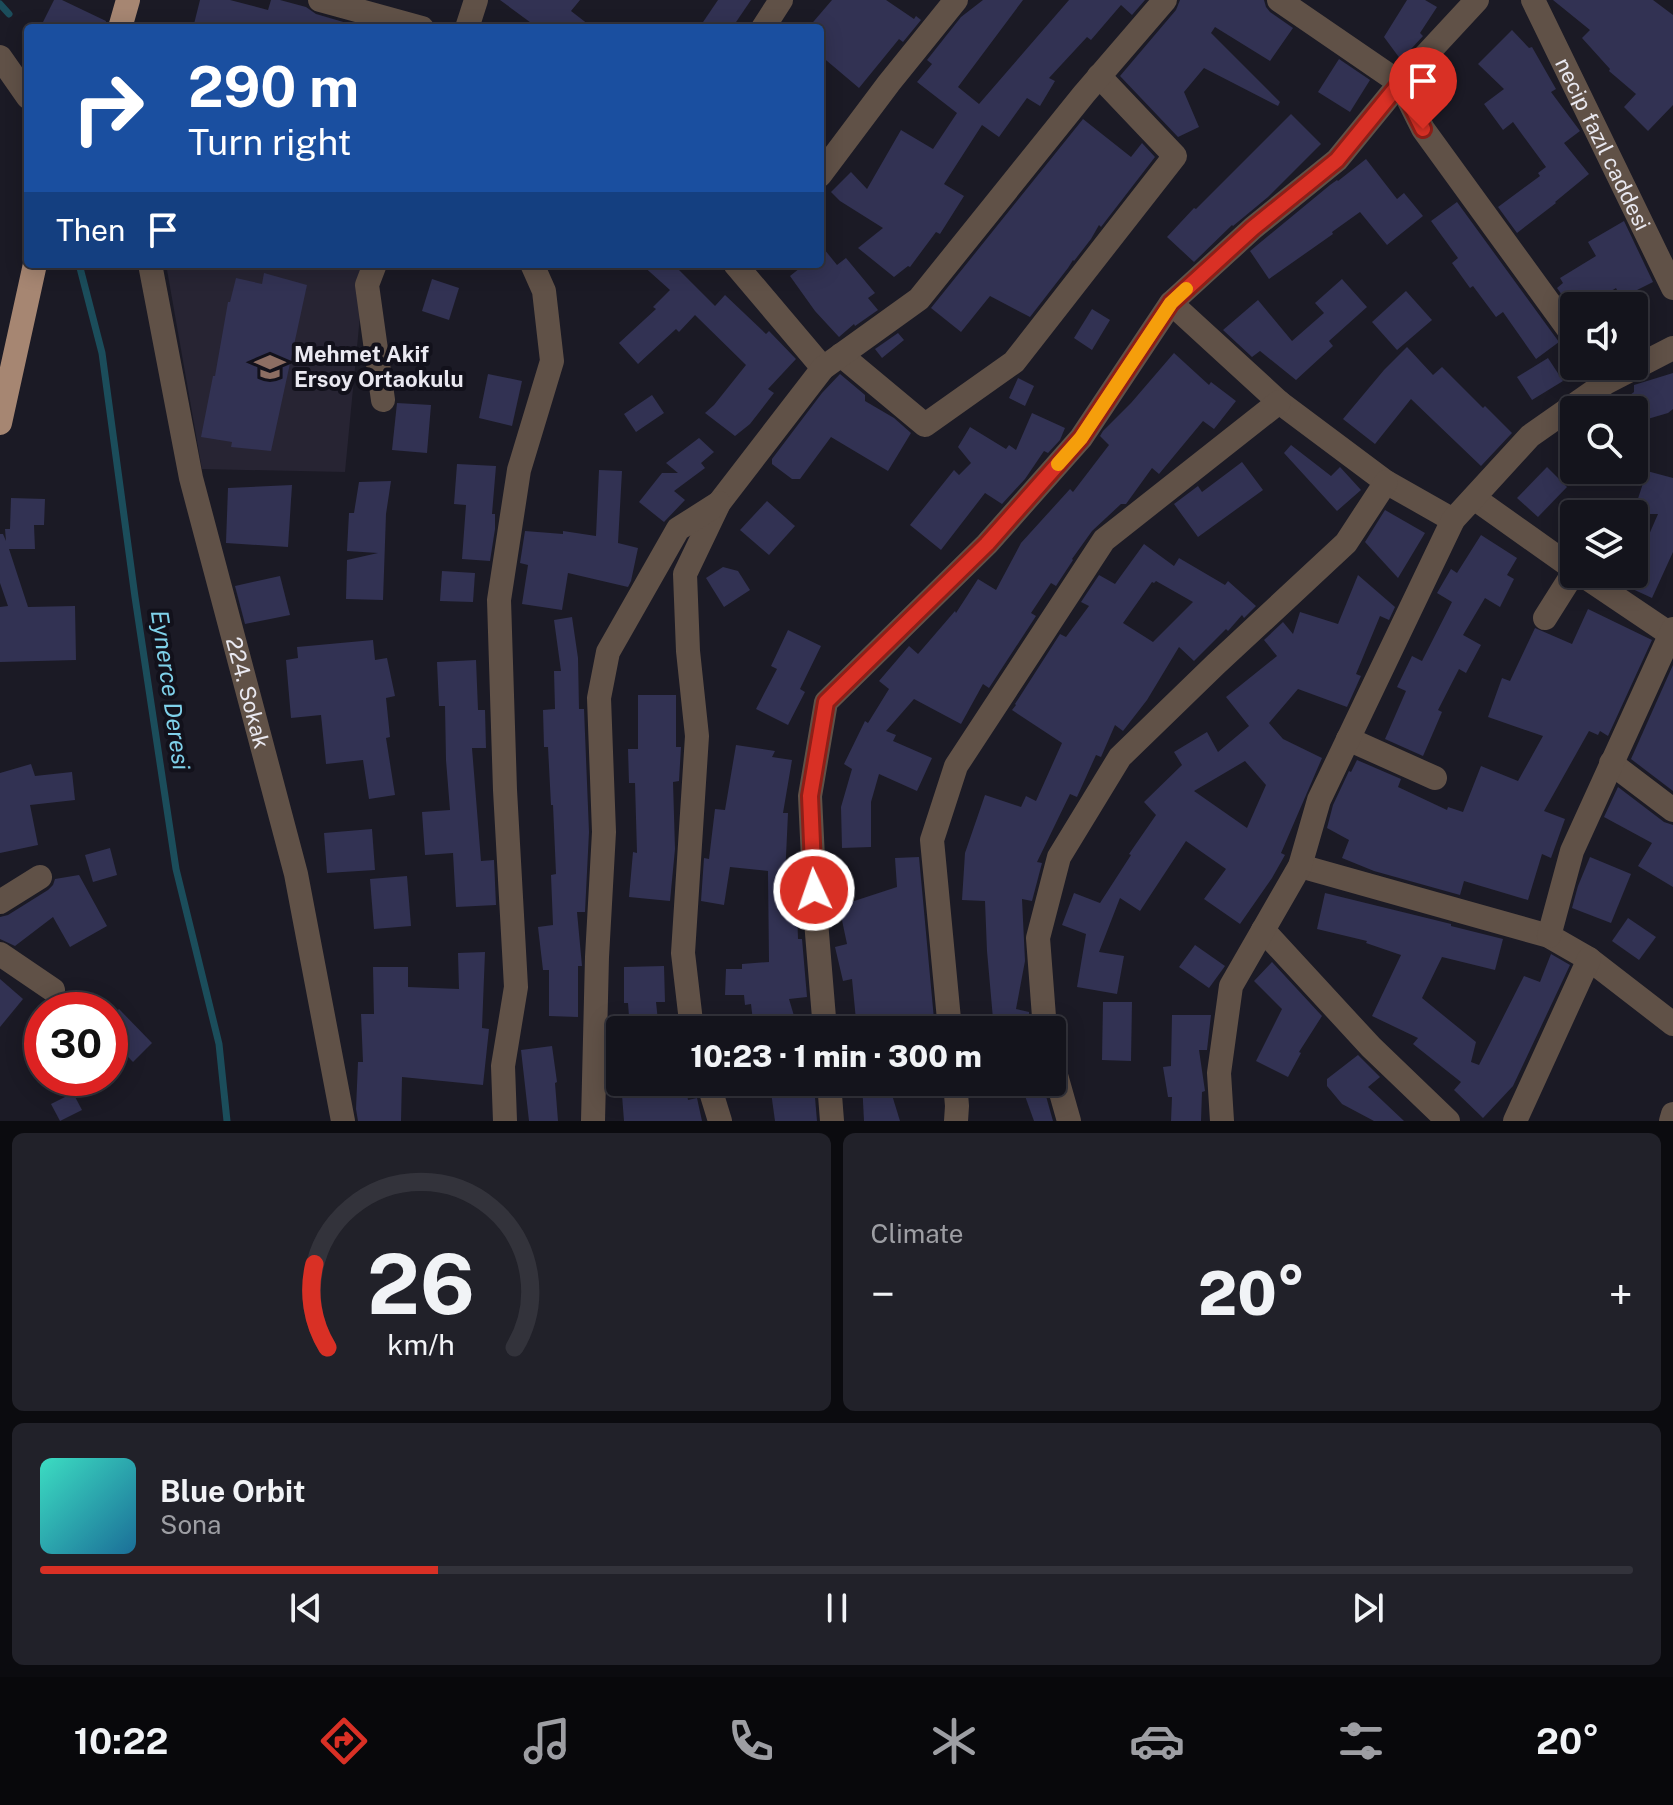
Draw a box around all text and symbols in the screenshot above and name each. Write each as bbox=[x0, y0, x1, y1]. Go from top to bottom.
pin bbox=[1389, 47, 1457, 129]
street label: necip fazıl caddesi bbox=[1550, 53, 1656, 235]
text: 290 m bbox=[188, 54, 359, 120]
icon: right bbox=[56, 56, 160, 160]
icon: arrive bbox=[1401, 59, 1445, 103]
text: Turn right bbox=[188, 121, 351, 163]
icon: arrive bbox=[141, 208, 185, 252]
text: Then bbox=[56, 212, 125, 248]
map controls bbox=[1560, 292, 1648, 588]
button: sound bbox=[1560, 292, 1648, 380]
place label: Mehmet Akif Ersoy Ortaokulu bbox=[294, 341, 464, 392]
school or university icon: Mehmet Akif Ersoy Ortaokulu bbox=[253, 350, 287, 384]
button: search bbox=[1560, 396, 1648, 484]
button: layers bbox=[1560, 500, 1648, 588]
water label: Eynerce Deresi bbox=[146, 608, 196, 772]
street label: 224. Sokak bbox=[221, 634, 275, 751]
position arrow bbox=[772, 848, 856, 932]
speed limit sign: 30 bbox=[24, 992, 128, 1096]
text: 10:23 · 1 min · 300 m bbox=[690, 1038, 982, 1074]
text: Climate bbox=[871, 1218, 964, 1249]
text: 26 bbox=[367, 1235, 475, 1333]
text: 20° bbox=[1198, 1258, 1305, 1329]
text: − bbox=[871, 1268, 895, 1320]
text: + bbox=[1609, 1268, 1633, 1320]
text: km/h bbox=[388, 1328, 455, 1361]
text: Blue Orbit bbox=[160, 1473, 306, 1509]
text: Sona bbox=[160, 1509, 221, 1540]
icon: previous bbox=[284, 1586, 328, 1630]
icon: pause bbox=[815, 1586, 859, 1630]
icon: next bbox=[1346, 1586, 1390, 1630]
icon: directions bbox=[316, 1713, 372, 1769]
icon: music bbox=[519, 1713, 575, 1769]
icon: phone bbox=[723, 1713, 779, 1769]
icon: climate bbox=[926, 1713, 982, 1769]
icon: car bbox=[1129, 1713, 1185, 1769]
icon: filters bbox=[1333, 1713, 1389, 1769]
text: 10:22 bbox=[74, 1720, 168, 1762]
text: 20° bbox=[1536, 1720, 1599, 1762]

